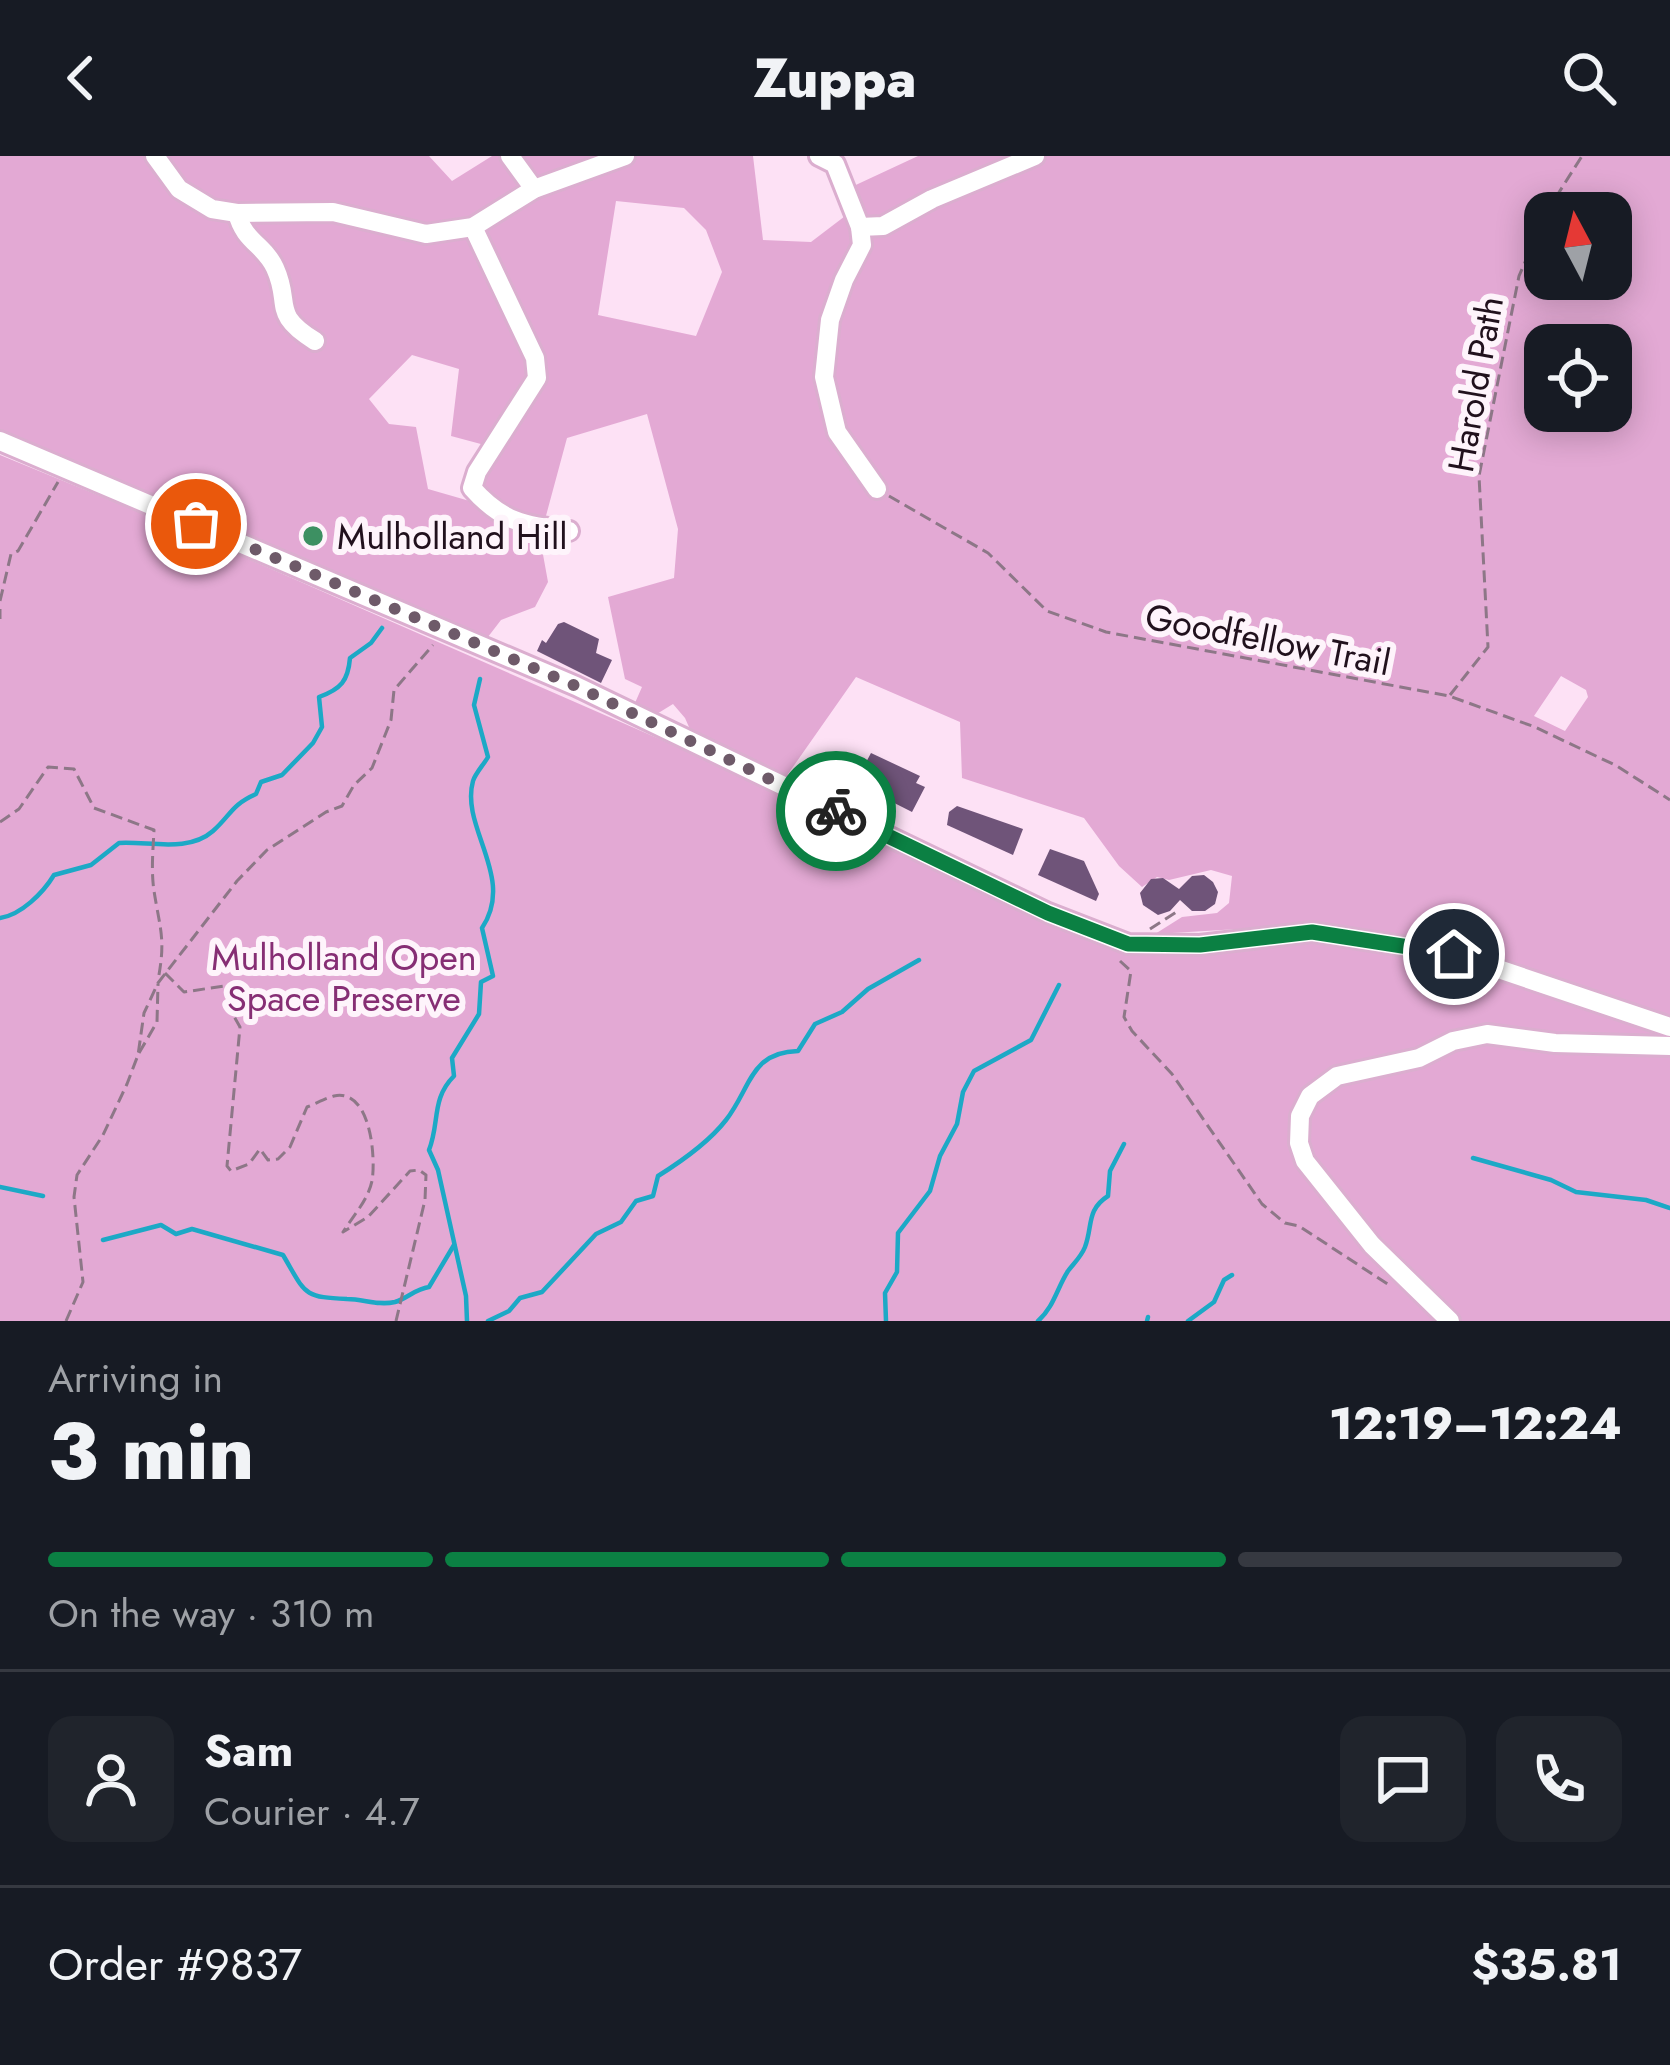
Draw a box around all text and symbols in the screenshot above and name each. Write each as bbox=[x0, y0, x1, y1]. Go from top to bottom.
text: Zuppa bbox=[753, 39, 917, 117]
icon: back bbox=[48, 45, 114, 111]
icon: search bbox=[1556, 45, 1622, 111]
north arrow bbox=[1524, 192, 1632, 300]
map controls bbox=[1524, 192, 1632, 432]
street label: Harold Path bbox=[1434, 292, 1516, 476]
button: locate bbox=[1524, 324, 1632, 432]
pin bbox=[145, 473, 247, 575]
icon: bag bbox=[163, 491, 229, 557]
place label: Mulholland Hill bbox=[337, 510, 568, 562]
marker: Mulholland Hill bbox=[300, 523, 326, 549]
street label: Goodfellow Trail bbox=[1141, 590, 1395, 688]
courier bbox=[776, 751, 896, 871]
icon: bike bbox=[803, 778, 869, 844]
pin bbox=[1403, 903, 1505, 1005]
icon: home bbox=[1421, 921, 1487, 987]
park label: Mulholland Open Space Preserve bbox=[211, 931, 477, 1024]
text: Arriving in bbox=[48, 1350, 223, 1407]
text: 12:19–12:24 bbox=[1329, 1391, 1622, 1456]
text: 3 min bbox=[48, 1396, 254, 1508]
text: On the way · 310 m bbox=[48, 1585, 374, 1642]
button: person bbox=[48, 1716, 174, 1842]
button: chat bbox=[1340, 1716, 1466, 1842]
button: phone bbox=[1496, 1716, 1622, 1842]
text: Sam bbox=[204, 1718, 293, 1783]
text: Courier · 4.7 bbox=[204, 1783, 419, 1840]
text: Order #9837 bbox=[48, 1932, 302, 1997]
text: $35.81 bbox=[1471, 1932, 1622, 1997]

